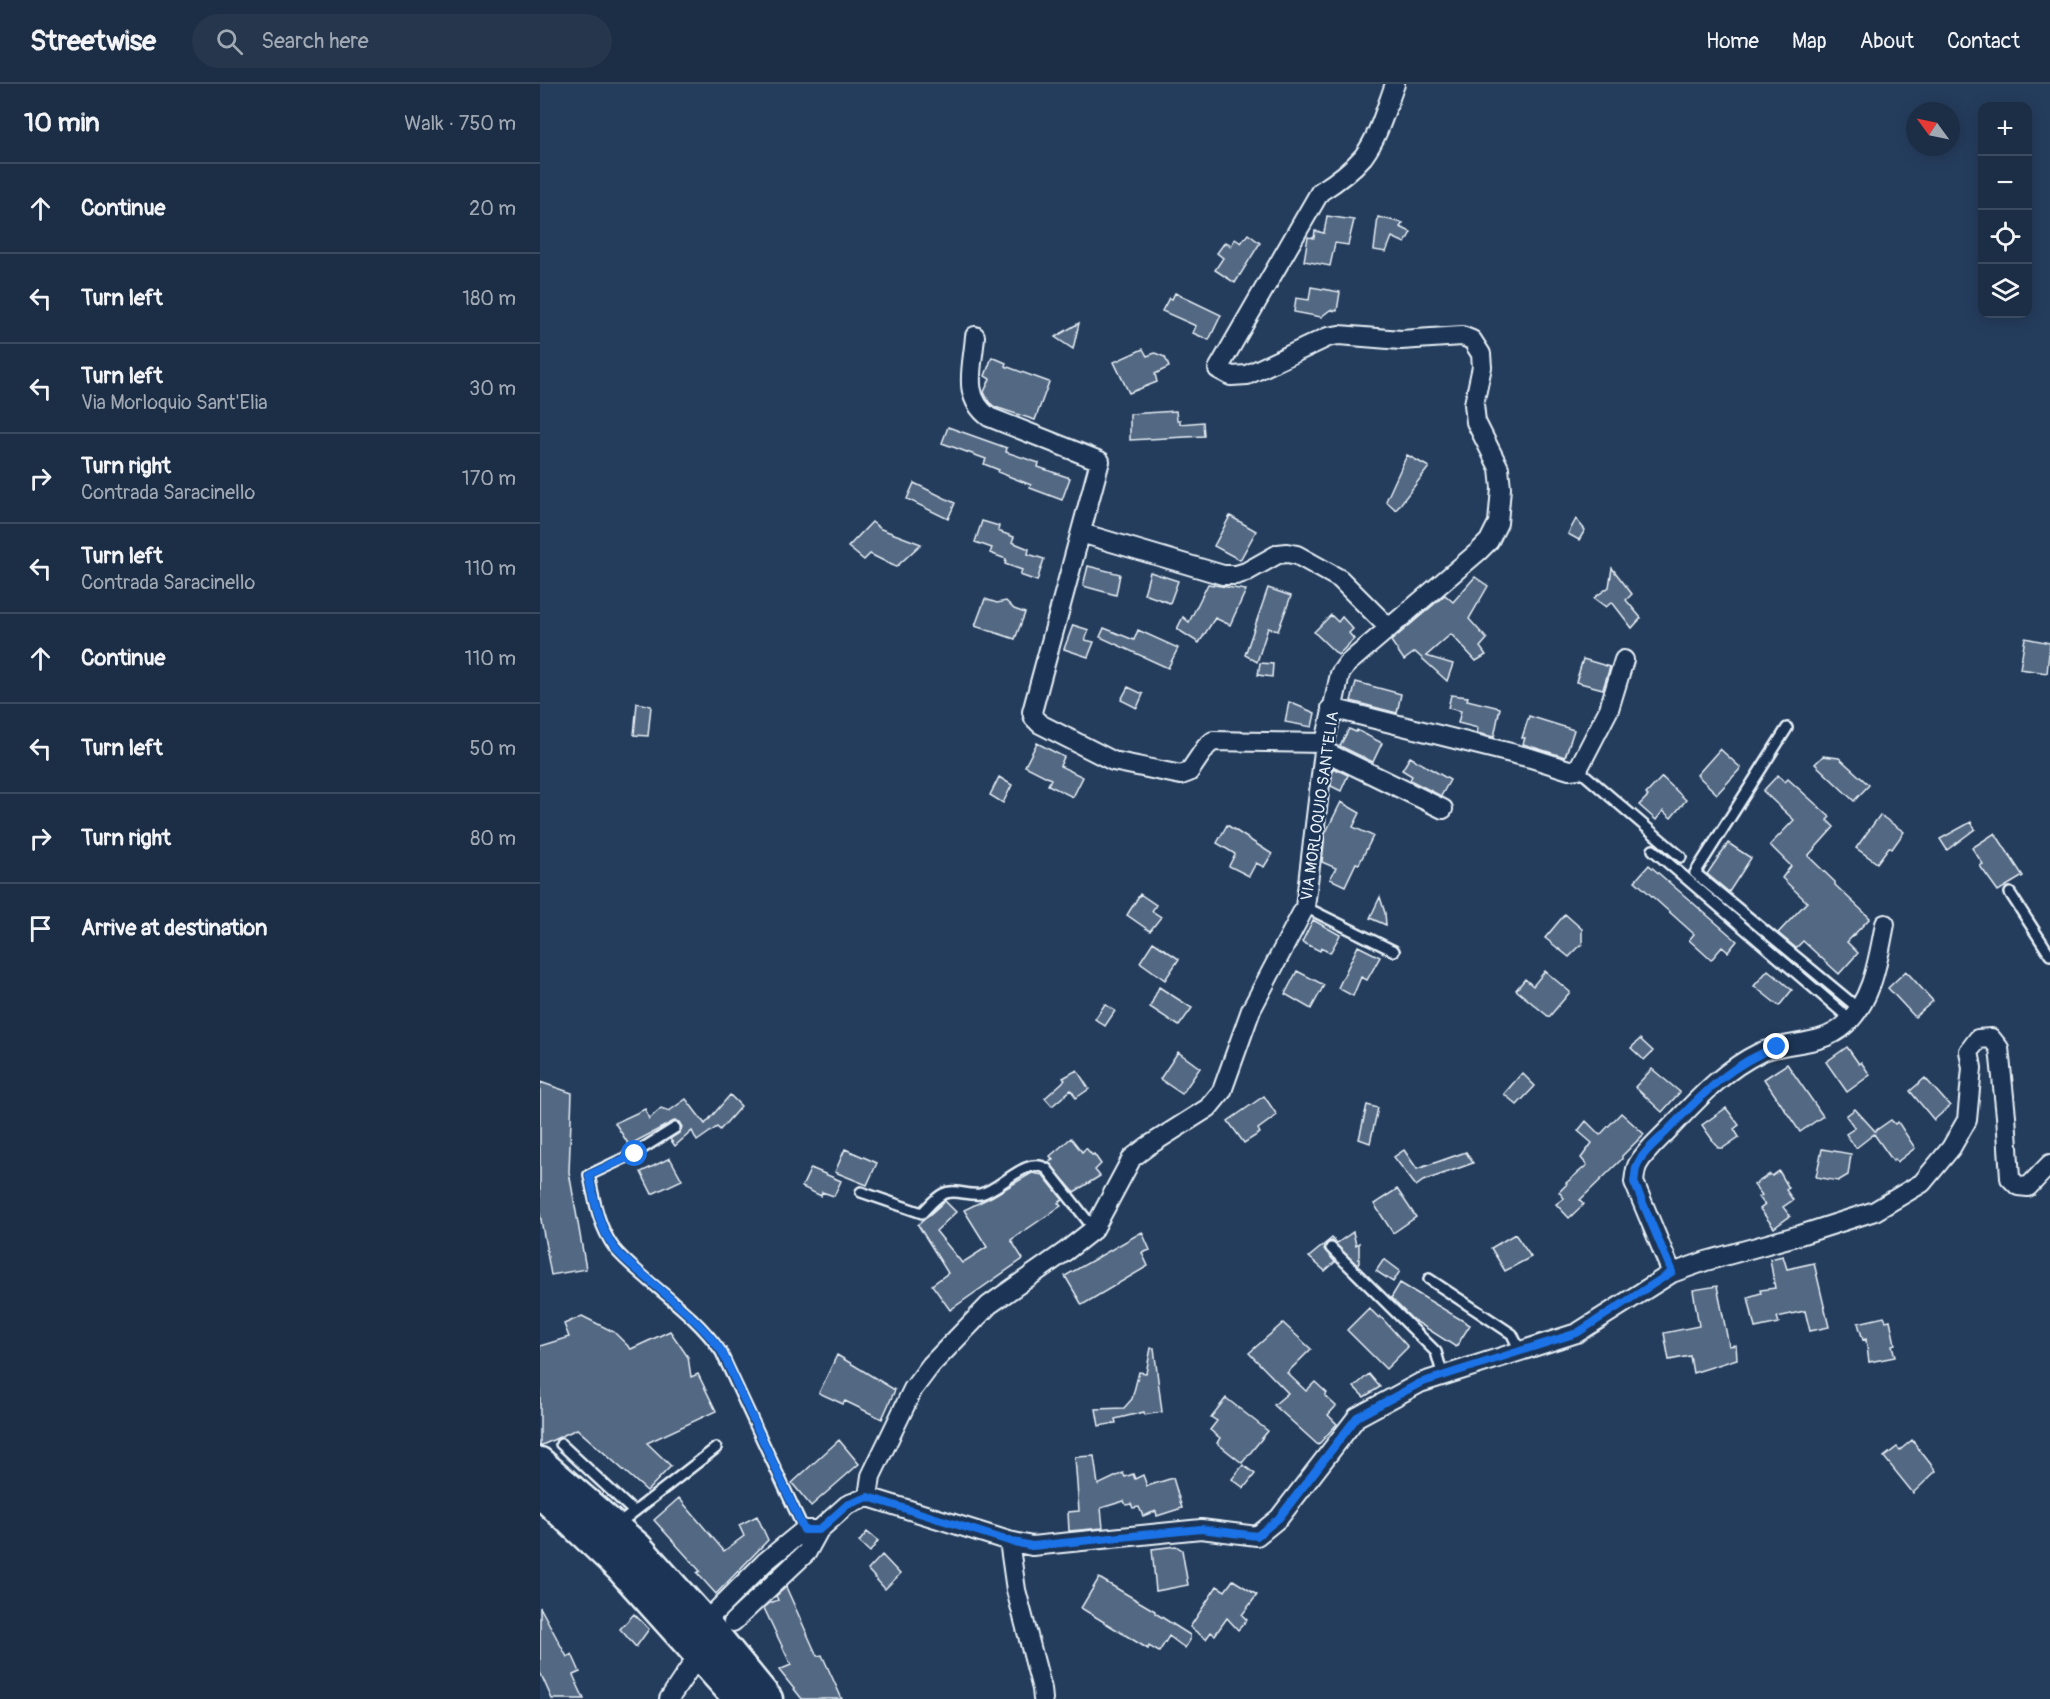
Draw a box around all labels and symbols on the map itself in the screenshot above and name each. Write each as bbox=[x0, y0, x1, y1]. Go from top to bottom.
north arrow bbox=[1906, 102, 1960, 156]
street label: VIA MORLOQUIO SANT'ELIA bbox=[1297, 710, 1343, 902]
route end bbox=[1763, 1033, 1789, 1059]
route start bbox=[621, 1140, 647, 1166]

